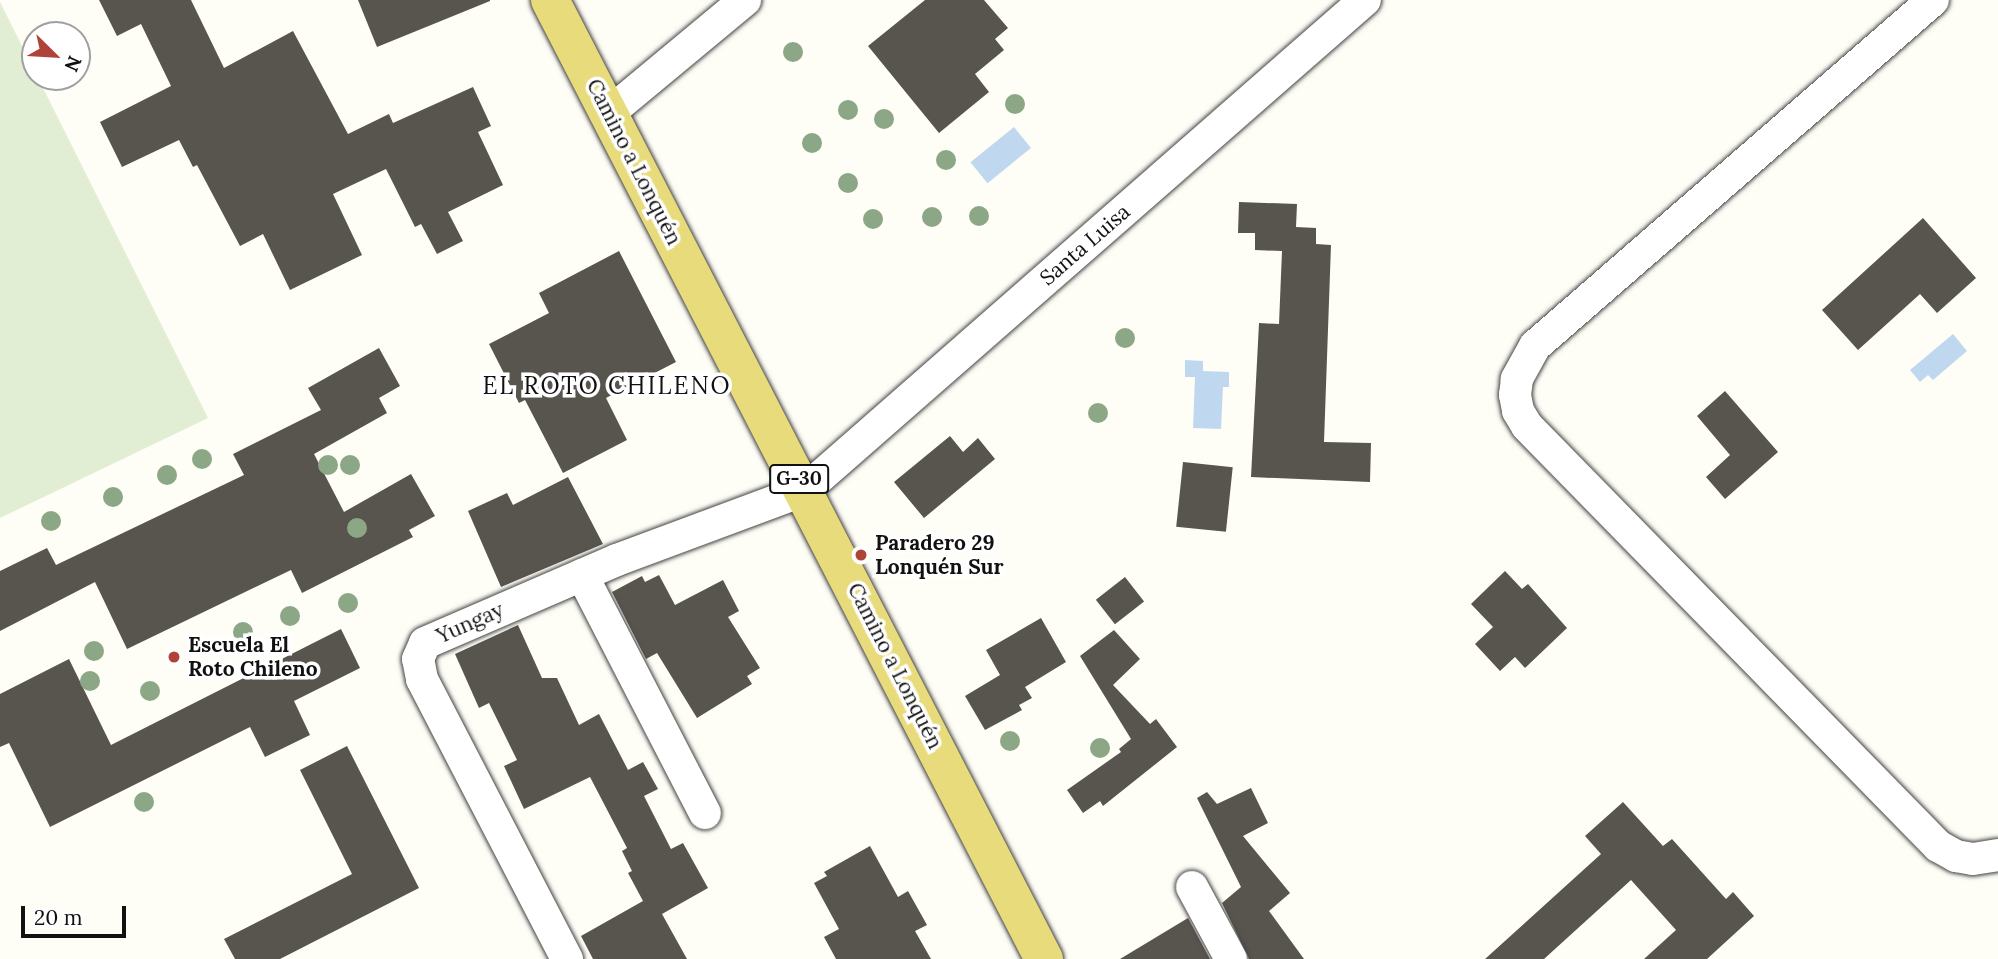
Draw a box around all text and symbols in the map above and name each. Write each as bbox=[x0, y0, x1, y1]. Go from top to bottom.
north arrow bbox=[21, 21, 91, 91]
text: N bbox=[59, 52, 87, 75]
street label: Camino a Lonquén bbox=[581, 75, 687, 249]
street label: Santa Luisa bbox=[1035, 199, 1135, 291]
district label: EL ROTO CHILENO bbox=[484, 372, 730, 400]
road number: G-30 bbox=[768, 464, 830, 494]
place label: Paradero 29 Lonquén Sur bbox=[875, 530, 1004, 580]
marker: Paradero 29 Lonquén Sur bbox=[853, 547, 869, 563]
street label: Camino a Lonquén bbox=[842, 579, 948, 753]
street label: Yungay bbox=[432, 597, 508, 649]
place label: Escuela El Roto Chileno bbox=[188, 632, 318, 682]
marker: Escuela El Roto Chileno bbox=[166, 649, 182, 665]
scale bar bbox=[24, 892, 130, 936]
text: 20 m bbox=[34, 904, 83, 931]

